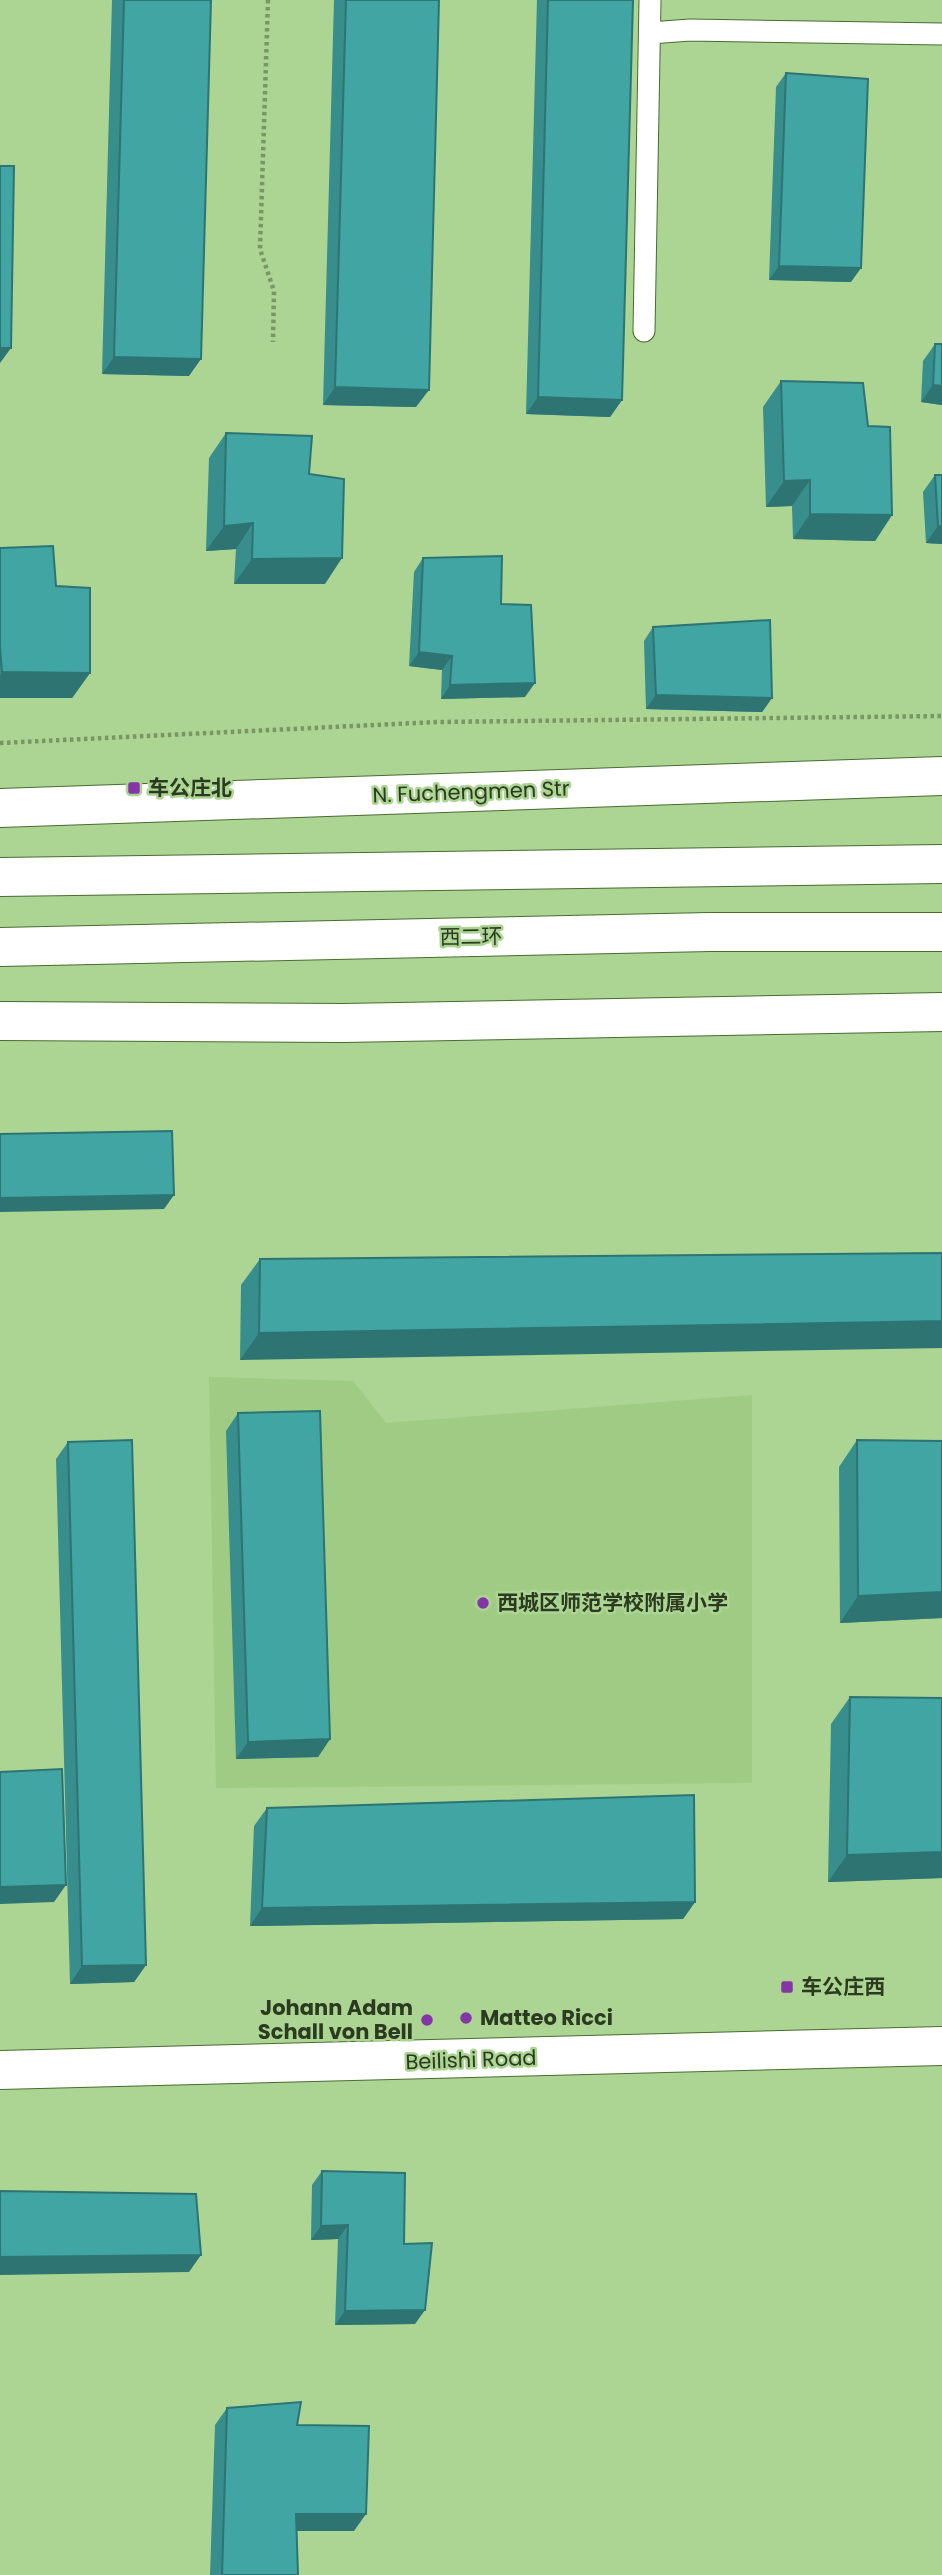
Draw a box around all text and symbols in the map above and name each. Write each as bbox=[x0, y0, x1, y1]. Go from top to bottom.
place label: 车公庄北 bbox=[148, 773, 232, 802]
street label: N. Fuchengmen Str bbox=[372, 774, 570, 809]
marker: 车公庄北 bbox=[126, 780, 142, 796]
street label: 西二环 bbox=[439, 921, 503, 952]
place label: 西城区师范学校附属小学 bbox=[497, 1588, 728, 1617]
marker: 西城区师范学校附属小学 bbox=[475, 1595, 491, 1611]
place label: 车公庄西 bbox=[801, 1972, 885, 2001]
marker: 车公庄西 bbox=[779, 1979, 795, 1995]
place label: Johann Adam Schall von Bell bbox=[258, 1993, 413, 2046]
place label: Matteo Ricci bbox=[480, 2003, 613, 2032]
marker: Matteo Ricci bbox=[458, 2010, 474, 2026]
marker: Johann Adam Schall von Bell bbox=[419, 2012, 435, 2028]
street label: Beilishi Road bbox=[405, 2043, 537, 2076]

